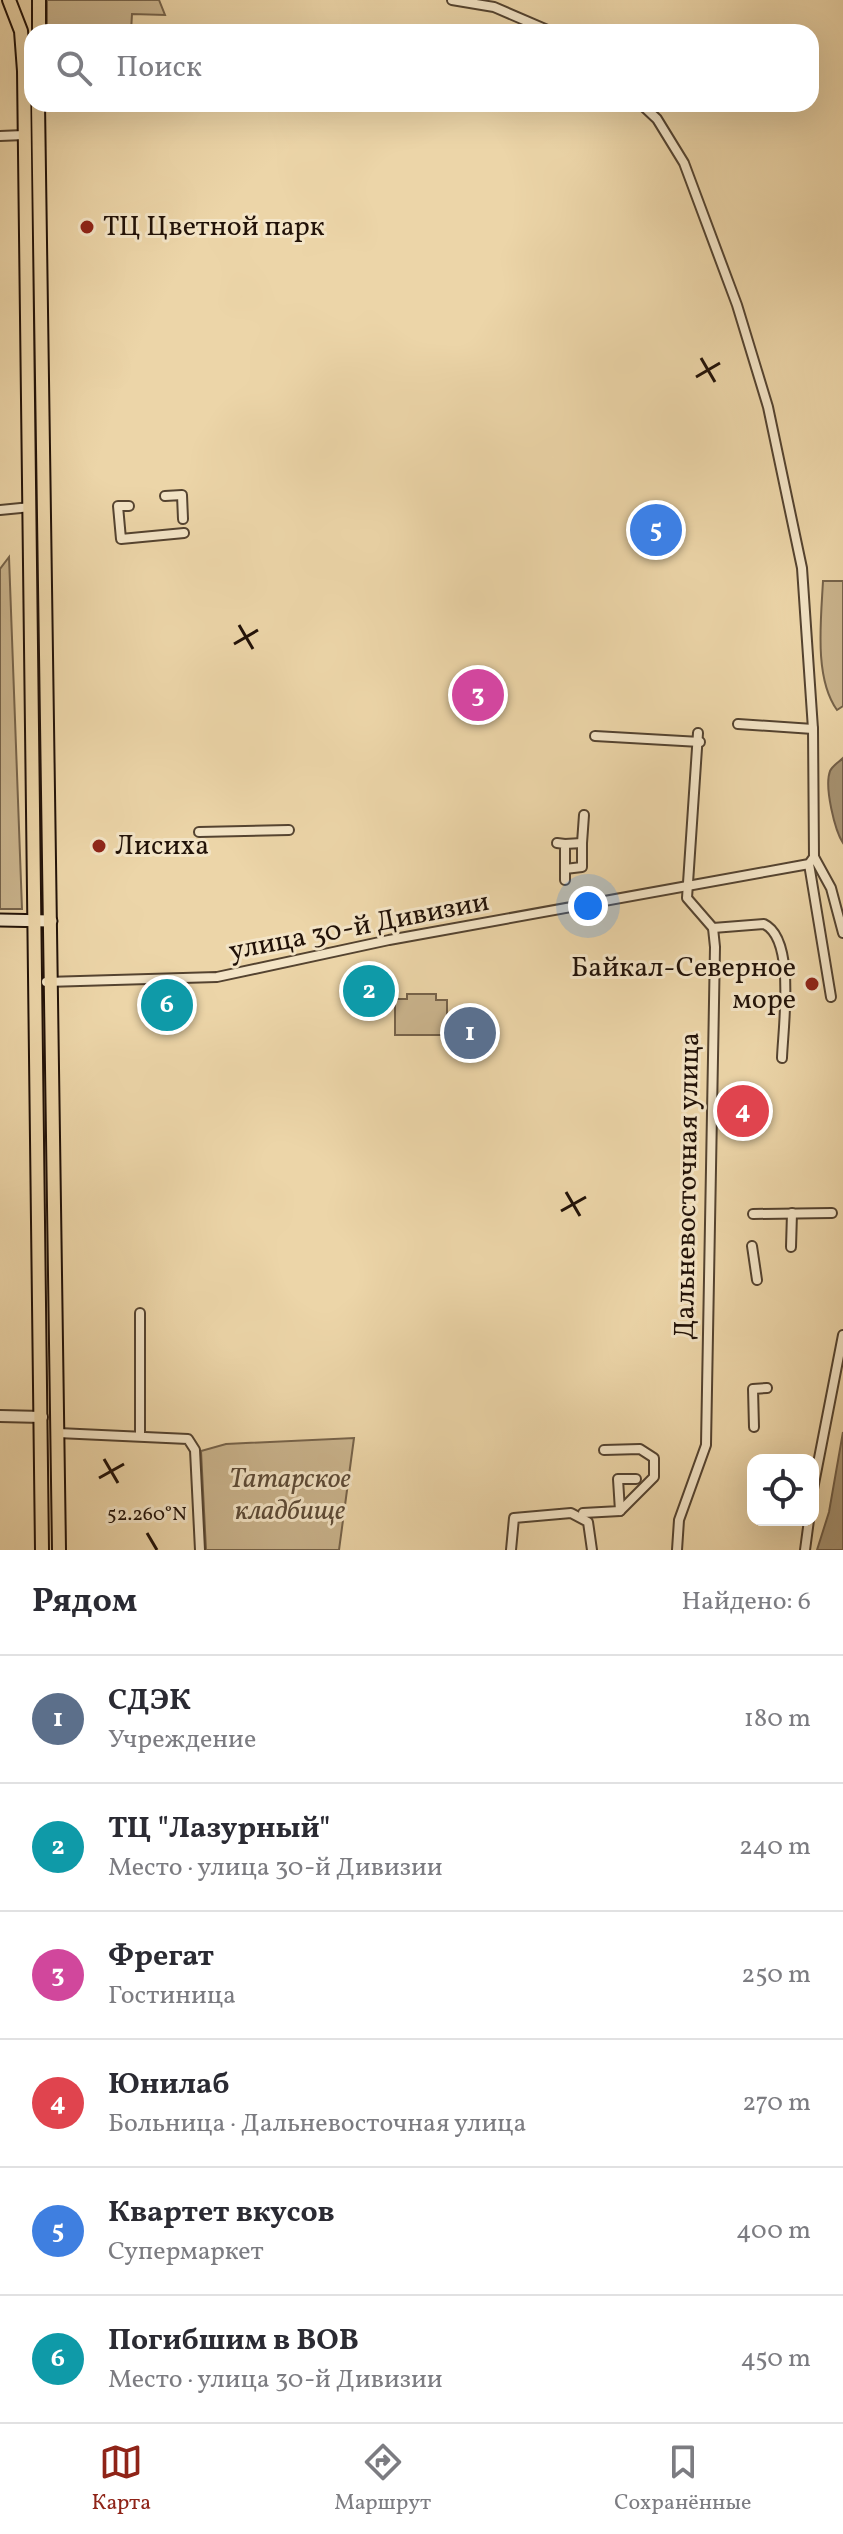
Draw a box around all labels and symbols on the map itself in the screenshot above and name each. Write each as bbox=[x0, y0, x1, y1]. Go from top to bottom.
place label: ТЦ Цветной парк bbox=[103, 208, 325, 247]
marker: ТЦ Цветной парк bbox=[78, 218, 96, 236]
pin: 5 bbox=[630, 500, 682, 560]
pin: 3 bbox=[452, 665, 504, 725]
place label: Лисиха bbox=[115, 827, 209, 866]
marker: Лисиха bbox=[90, 837, 108, 855]
street label: улица 30-й Дивизии bbox=[226, 883, 492, 971]
your location bbox=[568, 886, 608, 926]
place label: Байкал-Северное море bbox=[571, 949, 796, 1020]
pin: 2 bbox=[343, 961, 395, 1021]
pin: 6 bbox=[141, 975, 193, 1035]
marker: Байкал-Северное море bbox=[803, 975, 821, 993]
pin: 1 bbox=[444, 1003, 496, 1063]
street label: Дальневосточная улица bbox=[666, 1032, 710, 1340]
pin: 4 bbox=[717, 1081, 769, 1141]
park label: Татарское кладбище bbox=[229, 1460, 351, 1531]
text: 52.260°N bbox=[107, 1501, 187, 1529]

